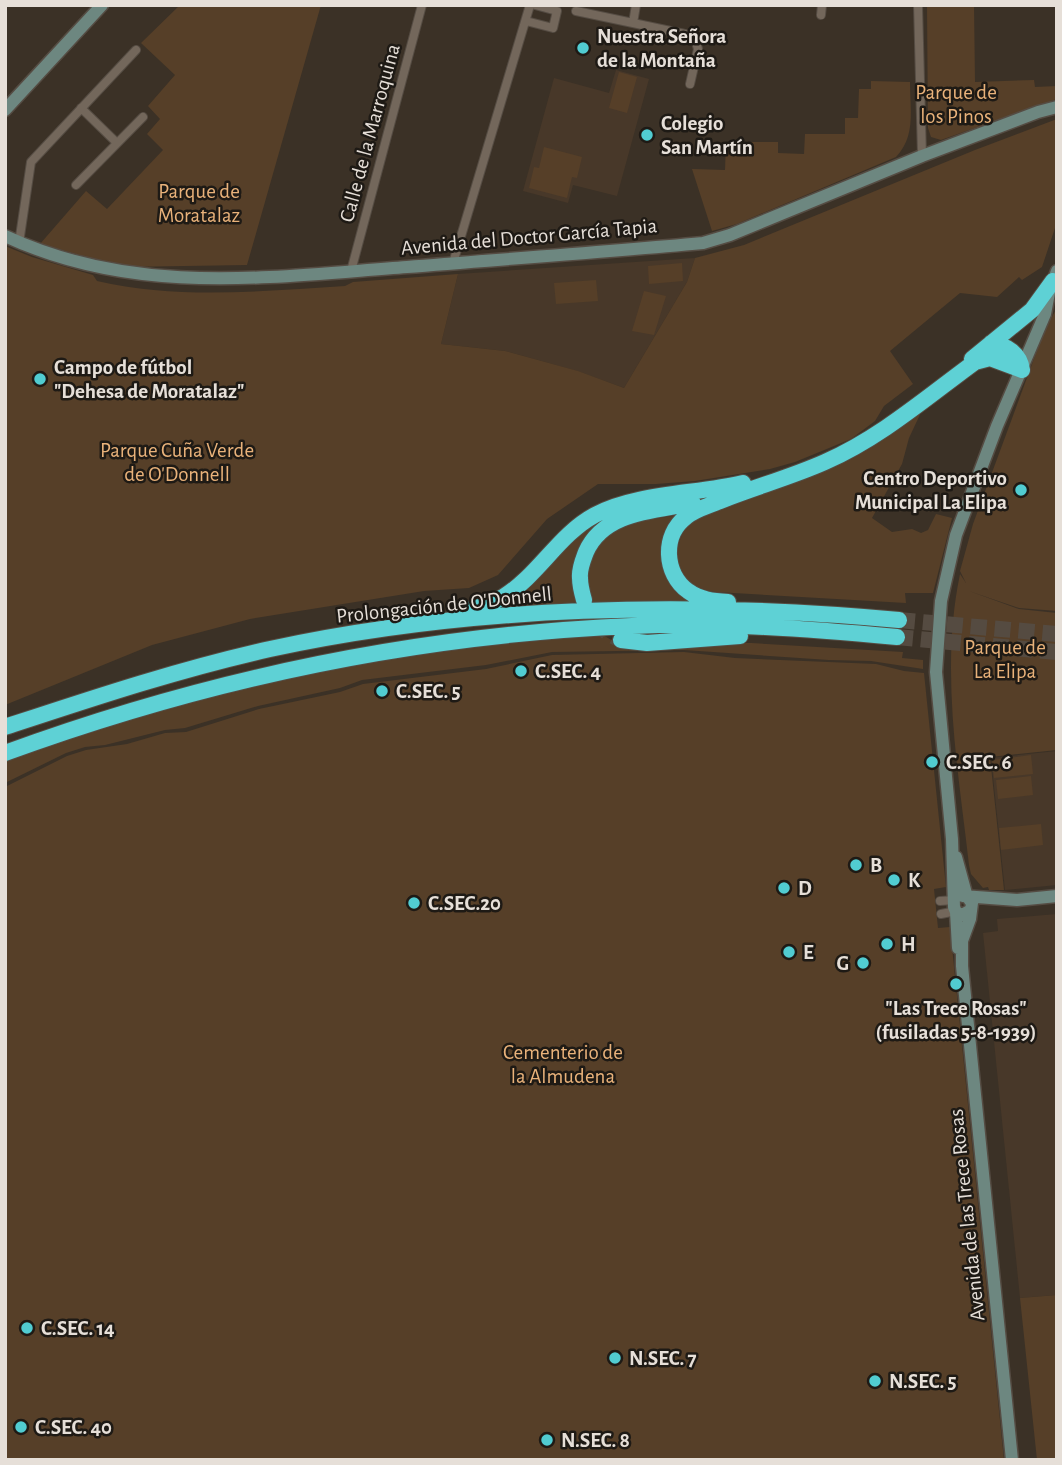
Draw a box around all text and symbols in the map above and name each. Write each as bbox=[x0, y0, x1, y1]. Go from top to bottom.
place label: Nuestra Señora de la Montaña bbox=[597, 26, 726, 71]
marker: Nuestra Señora de la Montaña bbox=[575, 40, 591, 56]
street label: Calle de la Marroquina bbox=[336, 41, 404, 224]
park label: Parque de los Pinos bbox=[915, 82, 997, 127]
place label: Colegio San Martín bbox=[661, 113, 753, 158]
marker: Colegio San Martín bbox=[639, 127, 655, 143]
park label: Parque de Moratalaz bbox=[158, 181, 240, 226]
street label: Avenida del Doctor García Tapia bbox=[400, 215, 658, 259]
place label: Campo de fútbol "Dehesa de Moratalaz" bbox=[54, 357, 244, 402]
marker: Campo de fútbol "Dehesa de Moratalaz" bbox=[32, 371, 48, 387]
park label: Parque Cuña Verde de O'Donnell bbox=[100, 440, 254, 485]
place label: Centro Deportivo Municipal La Elipa bbox=[855, 468, 1007, 513]
marker: Centro Deportivo Municipal La Elipa bbox=[1013, 482, 1029, 498]
street label: Prolongación de O'Donnell bbox=[335, 583, 553, 627]
park label: Parque de La Elipa bbox=[964, 637, 1046, 682]
place label: C.SEC. 4 bbox=[535, 661, 601, 682]
marker: C.SEC. 4 bbox=[513, 663, 529, 679]
place label: C.SEC. 5 bbox=[396, 681, 460, 702]
marker: C.SEC. 5 bbox=[374, 683, 390, 699]
place label: C.SEC. 6 bbox=[946, 752, 1012, 773]
marker: C.SEC. 6 bbox=[924, 754, 940, 770]
place label: B bbox=[870, 855, 882, 876]
marker: B bbox=[848, 857, 864, 873]
place label: K bbox=[908, 870, 921, 891]
marker: K bbox=[886, 872, 902, 888]
place label: D bbox=[798, 878, 812, 899]
marker: D bbox=[776, 880, 792, 896]
place label: C.SEC.20 bbox=[428, 893, 501, 914]
marker: C.SEC.20 bbox=[406, 895, 422, 911]
place label: H bbox=[901, 934, 916, 955]
marker: H bbox=[879, 936, 895, 952]
place label: E bbox=[803, 942, 814, 963]
marker: E bbox=[781, 944, 797, 960]
place label: G bbox=[836, 953, 849, 974]
marker: G bbox=[855, 955, 871, 971]
marker: "Las Trece Rosas" (fusiladas 5-8-1939) bbox=[948, 976, 964, 992]
place label: "Las Trece Rosas" (fusiladas 5-8-1939) bbox=[875, 998, 1037, 1043]
park label: Cementerio de la Almudena bbox=[503, 1042, 623, 1087]
street label: Avenida de las Trece Rosas bbox=[945, 1108, 989, 1322]
place label: C.SEC. 14 bbox=[41, 1318, 115, 1339]
marker: C.SEC. 14 bbox=[19, 1320, 35, 1336]
place label: N.SEC. 7 bbox=[629, 1348, 697, 1369]
marker: N.SEC. 7 bbox=[607, 1350, 623, 1366]
place label: N.SEC. 5 bbox=[889, 1371, 957, 1392]
marker: N.SEC. 5 bbox=[867, 1373, 883, 1389]
place label: C.SEC. 40 bbox=[35, 1417, 112, 1438]
marker: C.SEC. 40 bbox=[13, 1419, 29, 1435]
place label: N.SEC. 8 bbox=[561, 1430, 630, 1451]
marker: N.SEC. 8 bbox=[539, 1432, 555, 1448]

